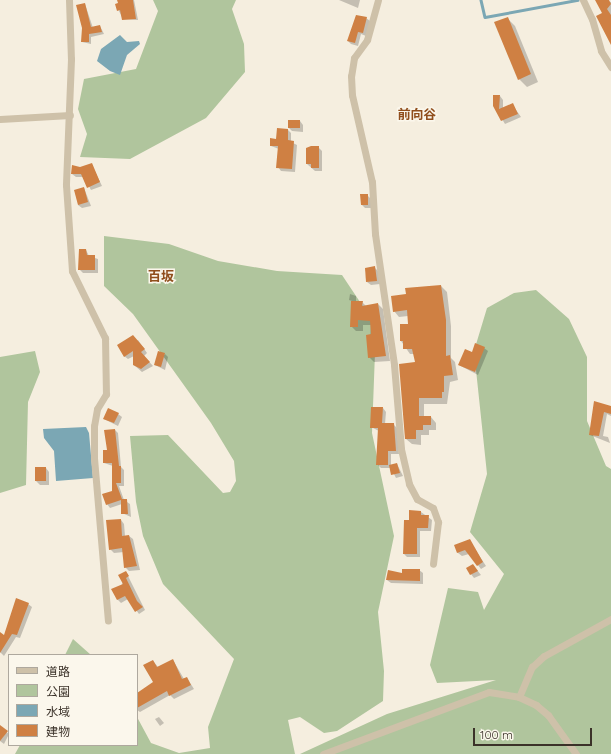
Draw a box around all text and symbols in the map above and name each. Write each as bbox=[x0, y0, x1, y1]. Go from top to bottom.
district label: 前向谷 bbox=[398, 106, 436, 122]
district label: 百坂 bbox=[148, 268, 174, 284]
legend bbox=[8, 654, 138, 746]
text: 道路 bbox=[46, 664, 70, 679]
text: 公園 bbox=[46, 684, 70, 699]
text: 水域 bbox=[46, 704, 70, 719]
scale bar bbox=[475, 720, 594, 746]
text: 建物 bbox=[46, 724, 70, 739]
text: 100 m bbox=[480, 727, 513, 742]

